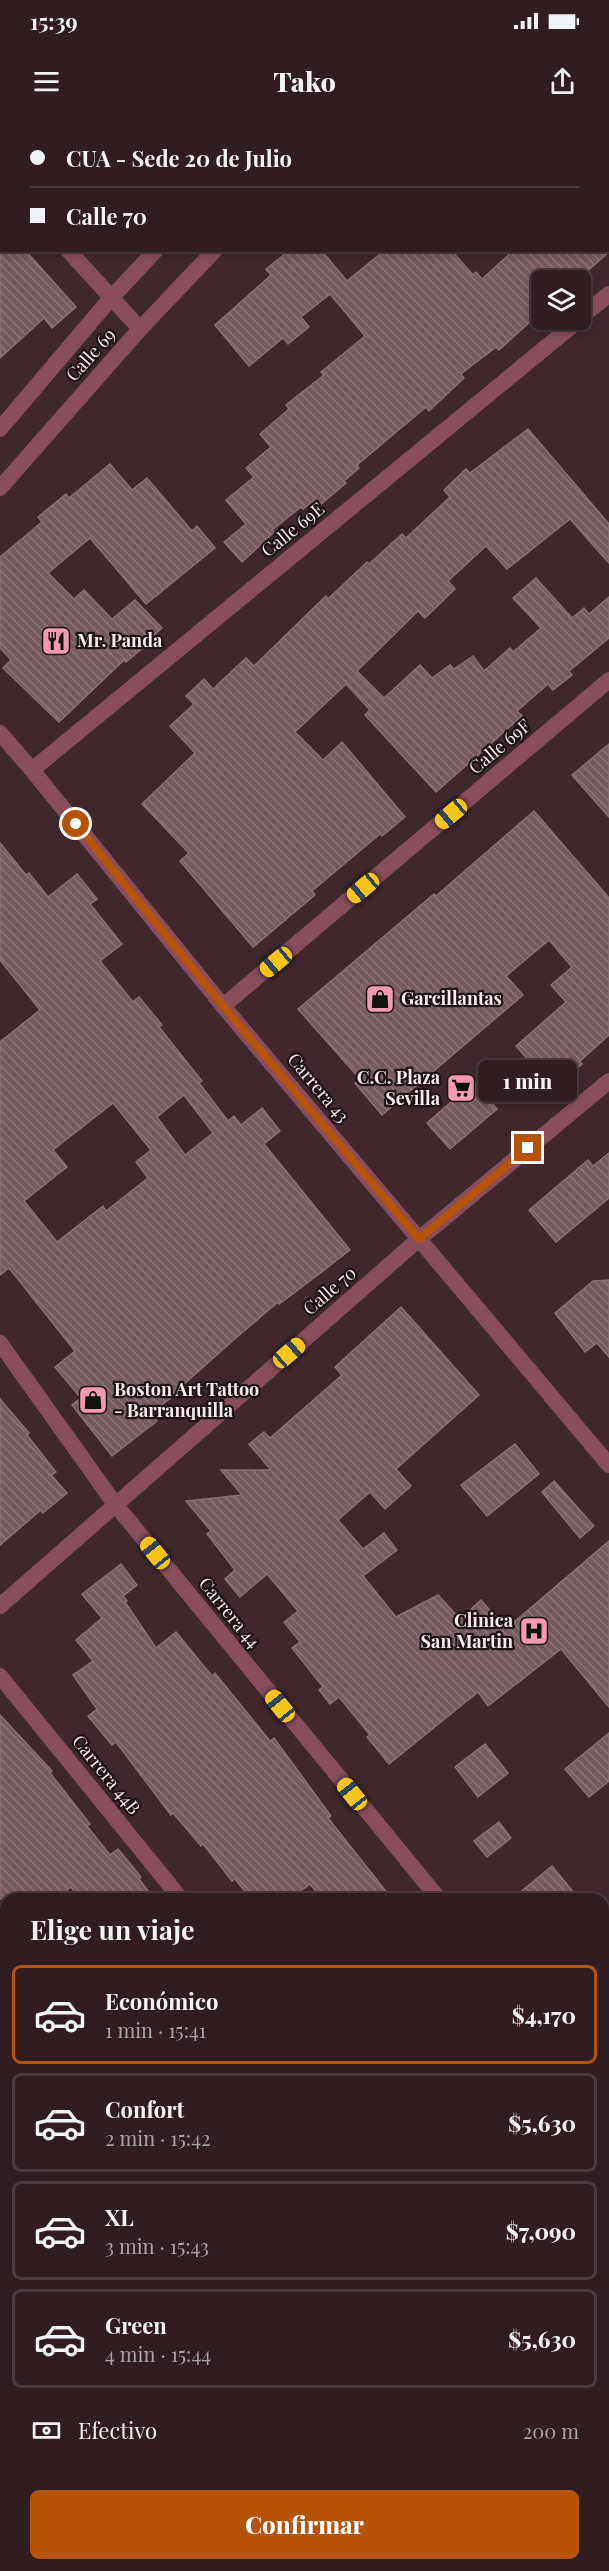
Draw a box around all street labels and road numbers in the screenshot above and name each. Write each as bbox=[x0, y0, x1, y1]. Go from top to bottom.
street label: Calle 69 bbox=[60, 323, 120, 386]
street label: Calle 69E bbox=[256, 496, 329, 562]
street label: Calle 69F bbox=[463, 713, 535, 779]
street label: Carrera 43 bbox=[283, 1048, 355, 1127]
street label: Calle 70 bbox=[298, 1260, 361, 1320]
street label: Carrera 44 bbox=[194, 1572, 266, 1653]
street label: Carrera 44B bbox=[67, 1730, 146, 1819]

